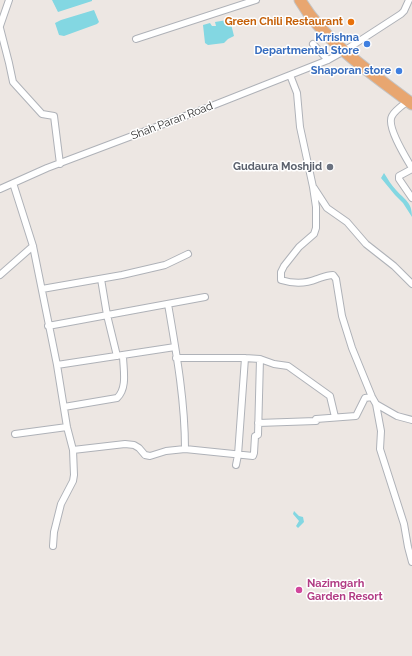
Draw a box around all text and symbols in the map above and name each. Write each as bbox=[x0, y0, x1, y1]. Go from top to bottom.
place label: Green Chili Restaurant bbox=[225, 15, 343, 29]
marker: Green Chili Restaurant bbox=[346, 17, 356, 27]
place label: Krrishna Departmental Store bbox=[254, 31, 359, 57]
marker: Krrishna Departmental Store bbox=[362, 39, 372, 49]
place label: Shaporan store bbox=[311, 64, 391, 78]
marker: Shaporan store bbox=[394, 66, 404, 76]
street label: Shah Paran Road bbox=[129, 99, 215, 143]
place label: Gudaura Moshjid bbox=[233, 160, 322, 174]
marker: Gudaura Moshjid bbox=[325, 162, 335, 172]
place label: Nazimgarh Garden Resort bbox=[307, 577, 383, 603]
marker: Nazimgarh Garden Resort bbox=[294, 585, 304, 595]

